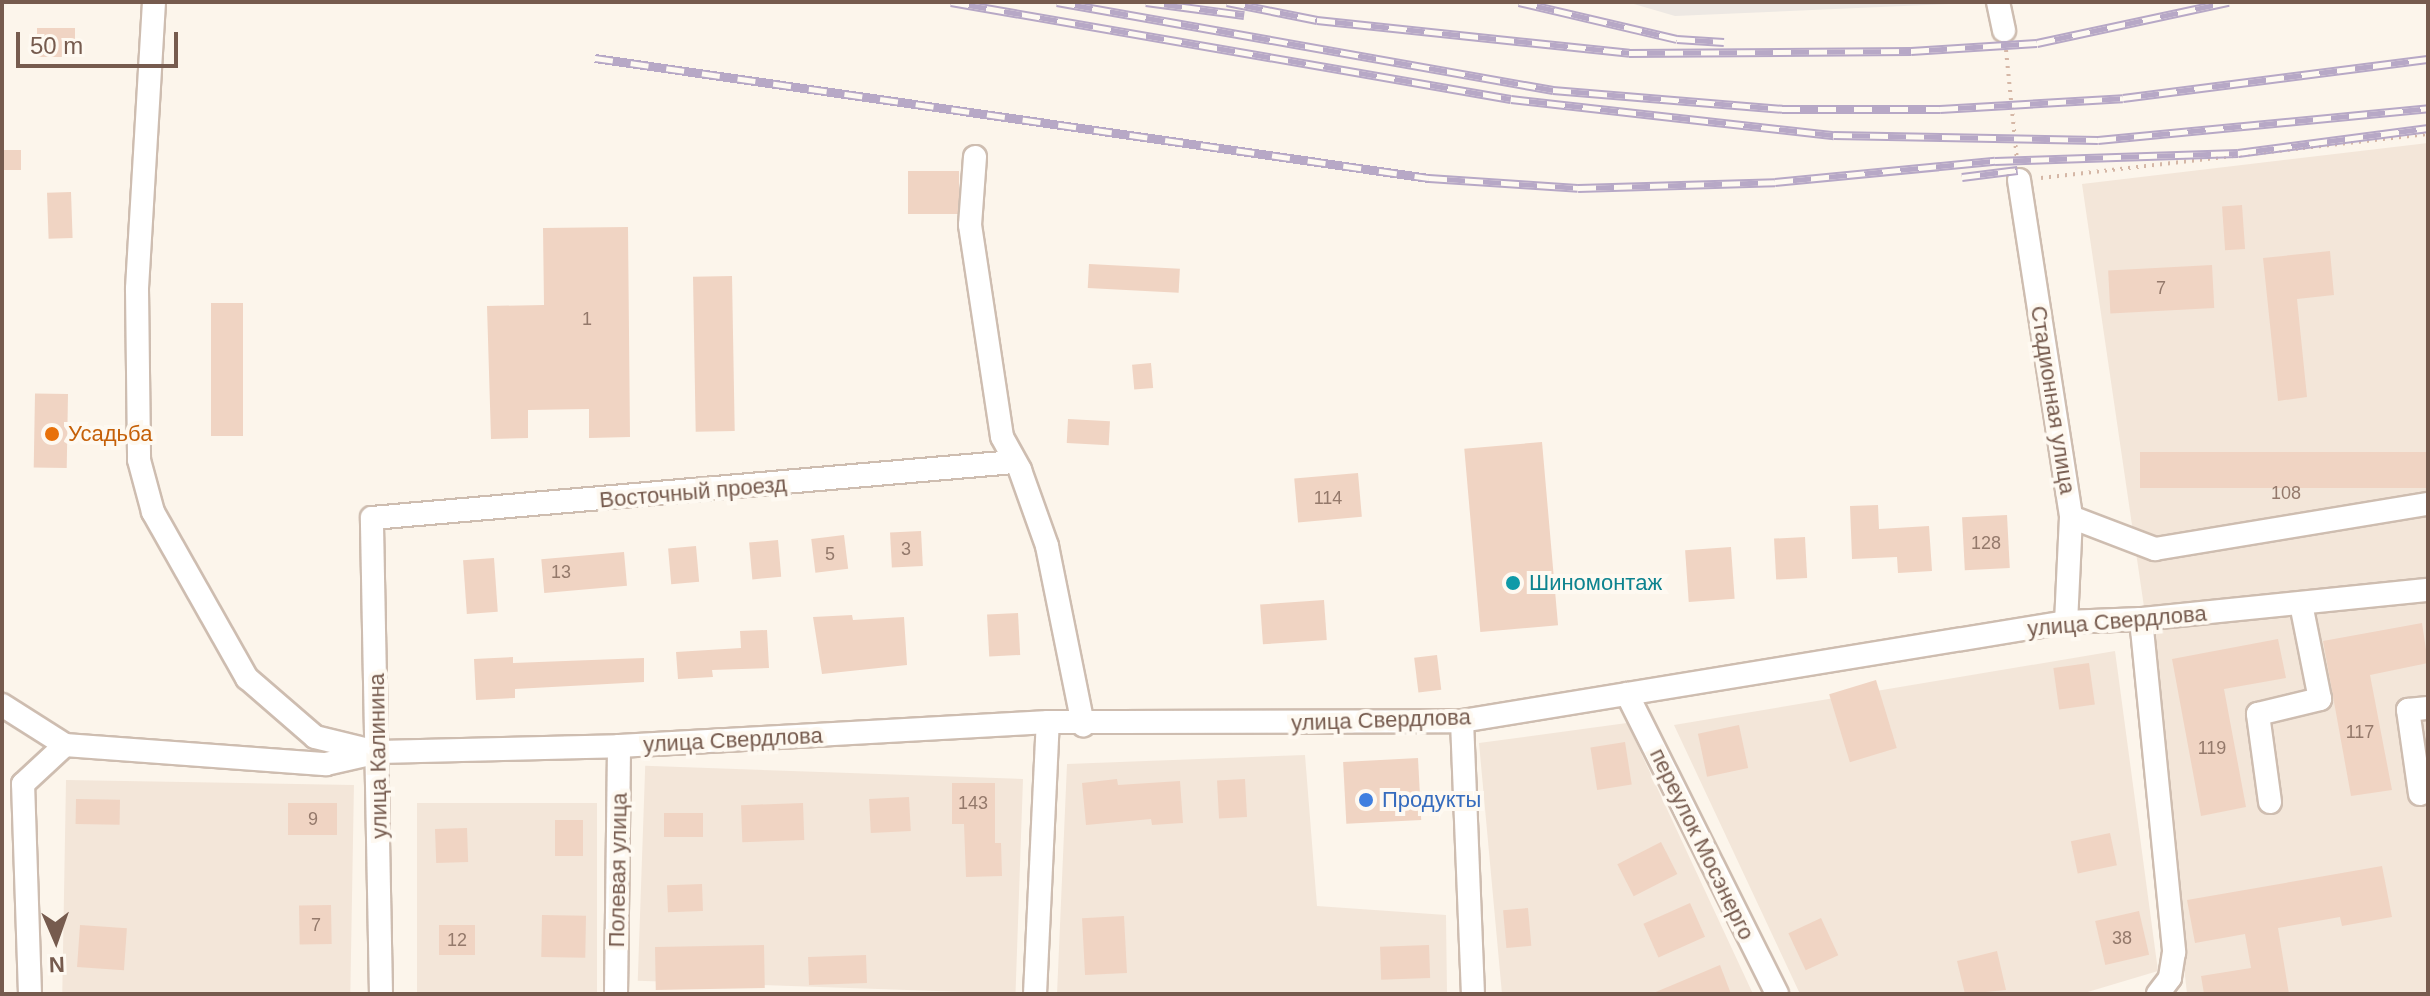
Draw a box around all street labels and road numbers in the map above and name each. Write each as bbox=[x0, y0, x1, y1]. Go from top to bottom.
street label: Стадионная улица bbox=[2025, 304, 2081, 496]
street label: Восточный проезд bbox=[598, 471, 788, 513]
street label: улица Свердлова bbox=[2026, 600, 2208, 642]
street label: улица Калинина bbox=[363, 673, 393, 839]
street label: улица Свердлова bbox=[1291, 704, 1471, 736]
street label: улица Свердлова bbox=[643, 722, 823, 758]
street label: переулок Мосэнерго bbox=[1644, 744, 1760, 944]
street label: Полевая улица bbox=[603, 792, 633, 948]

